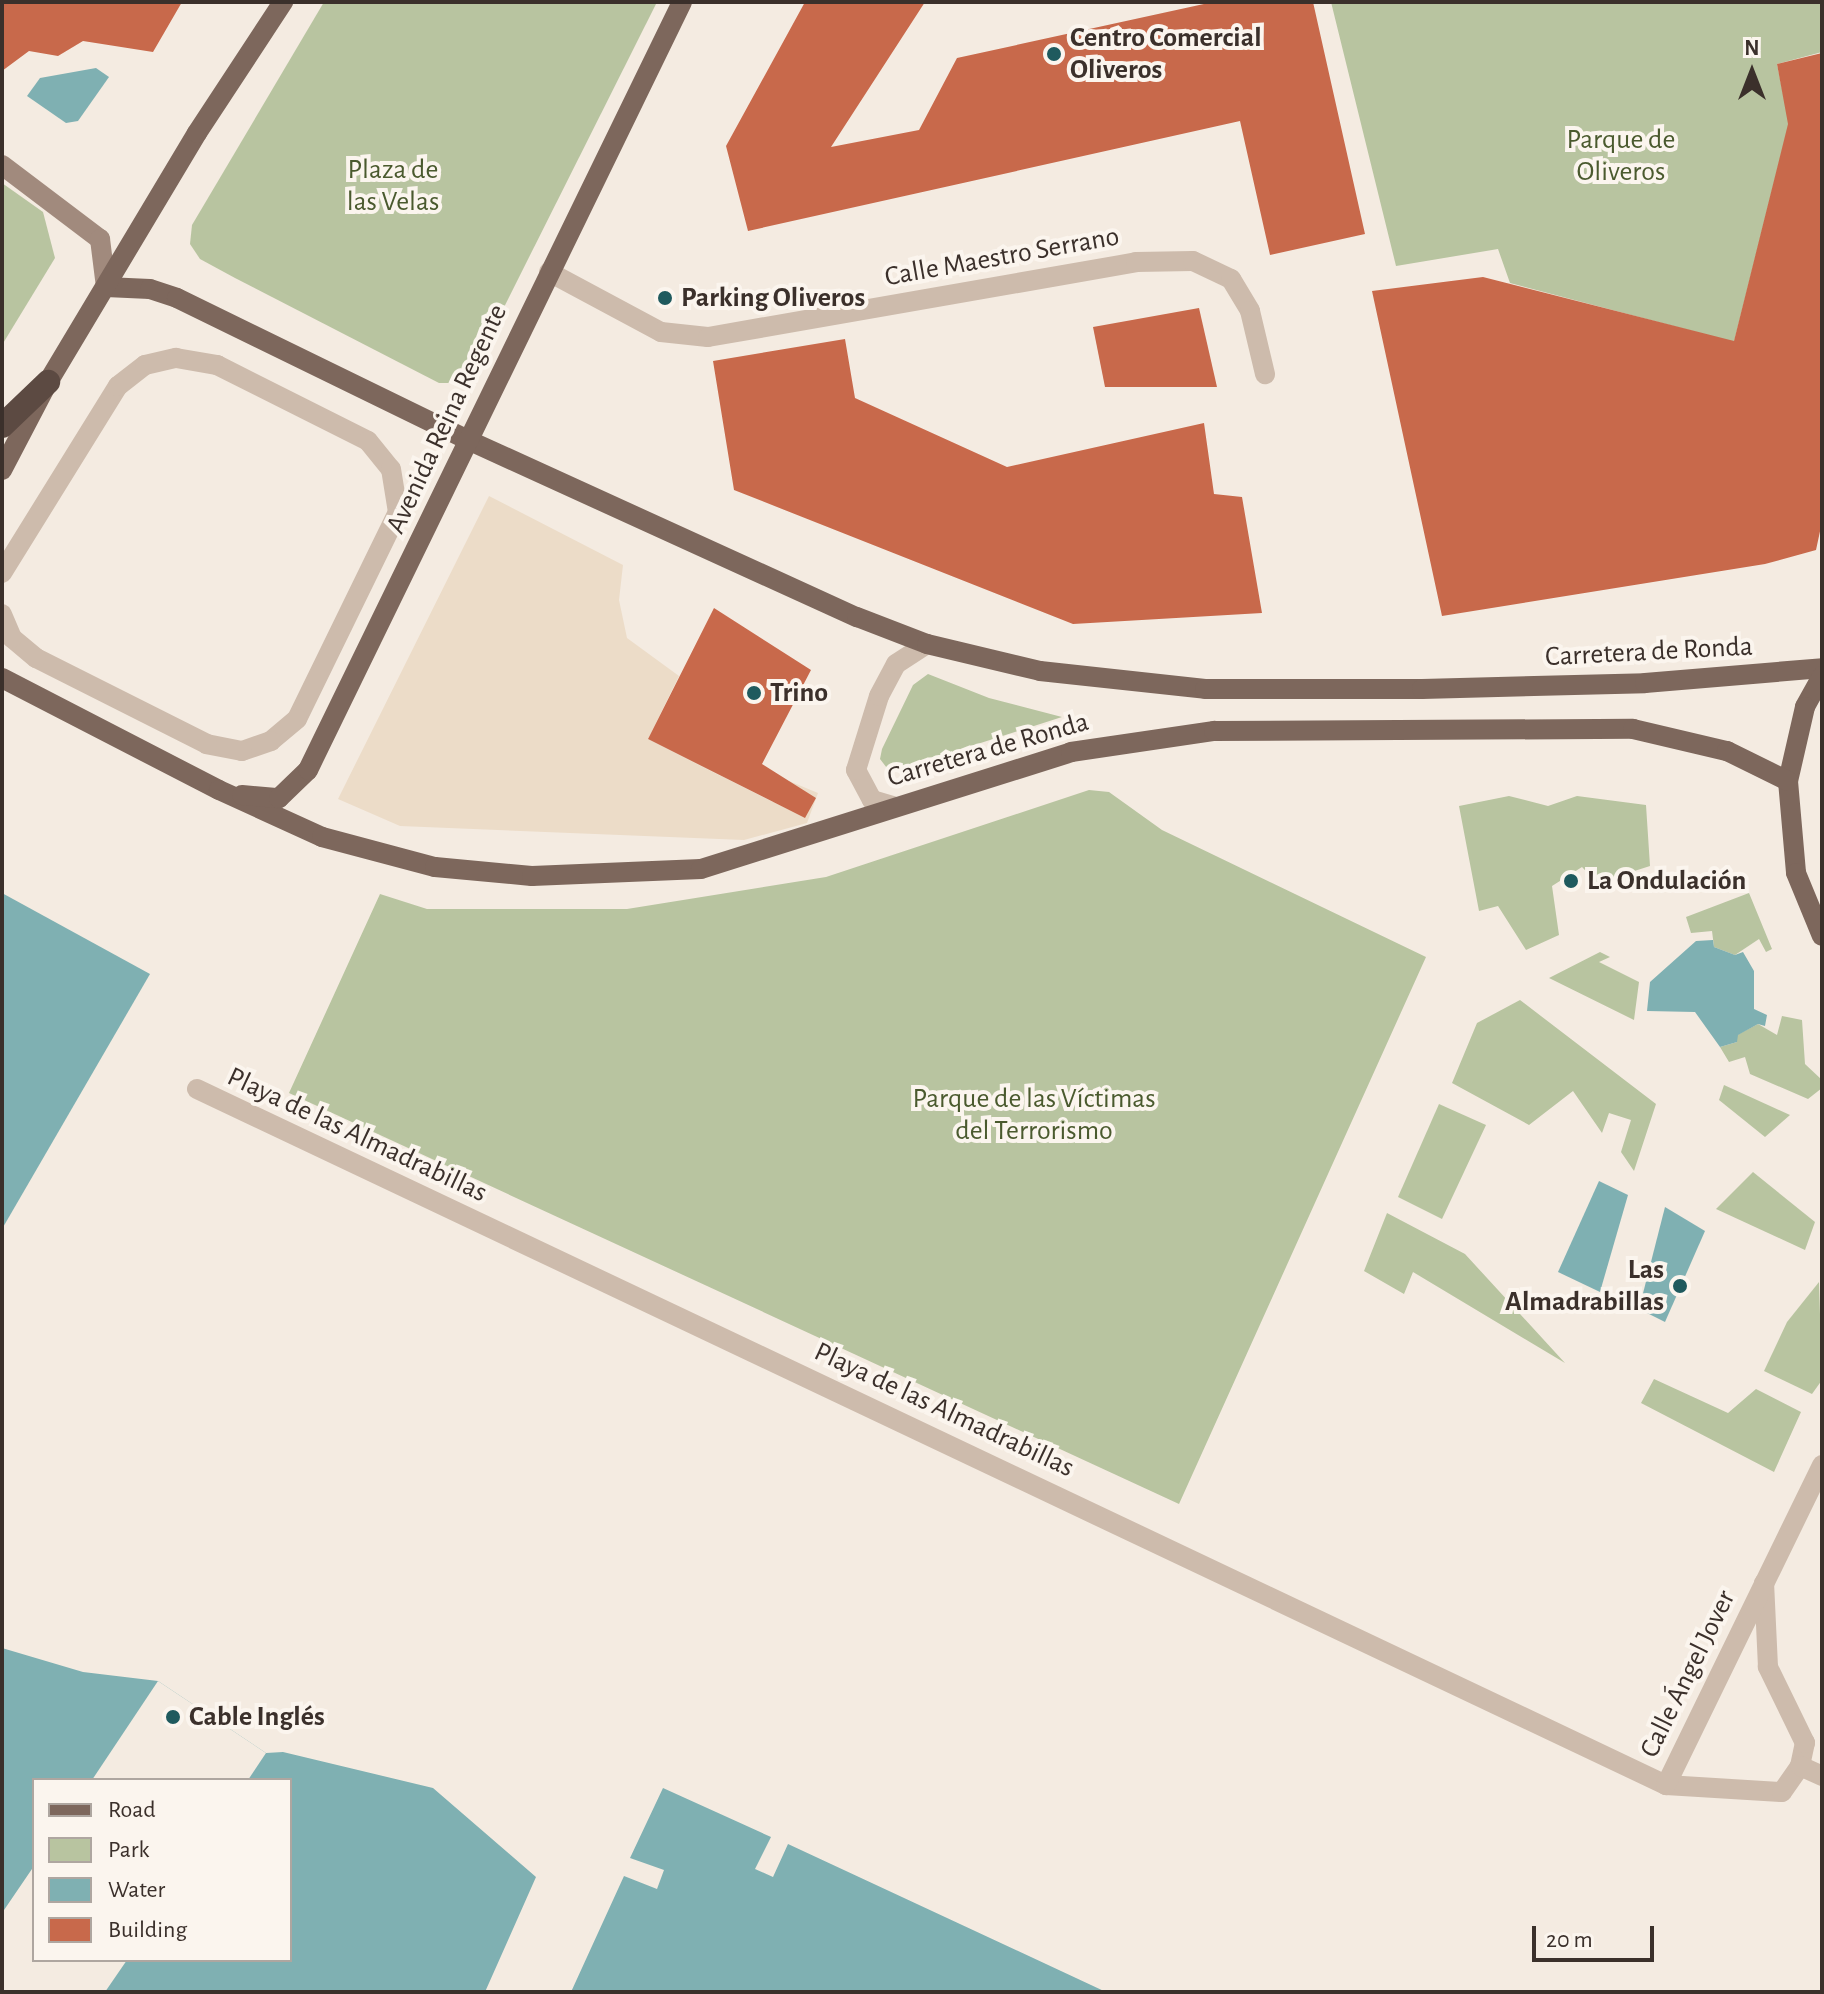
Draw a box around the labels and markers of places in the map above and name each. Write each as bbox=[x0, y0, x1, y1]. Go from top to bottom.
place label: Centro Comercial Oliveros bbox=[1070, 21, 1261, 87]
marker: Centro Comercial Oliveros bbox=[1045, 45, 1063, 63]
place label: Parking Oliveros bbox=[681, 281, 865, 315]
marker: Parking Oliveros bbox=[656, 289, 674, 307]
place label: Trino bbox=[770, 676, 828, 710]
marker: Trino bbox=[745, 684, 763, 702]
place label: La Ondulación bbox=[1587, 864, 1746, 898]
marker: La Ondulación bbox=[1562, 872, 1580, 890]
place label: Las Almadrabillas bbox=[1505, 1253, 1664, 1319]
marker: Las Almadrabillas bbox=[1671, 1277, 1689, 1295]
place label: Cable Inglés bbox=[189, 1700, 325, 1734]
marker: Cable Inglés bbox=[164, 1708, 182, 1726]

